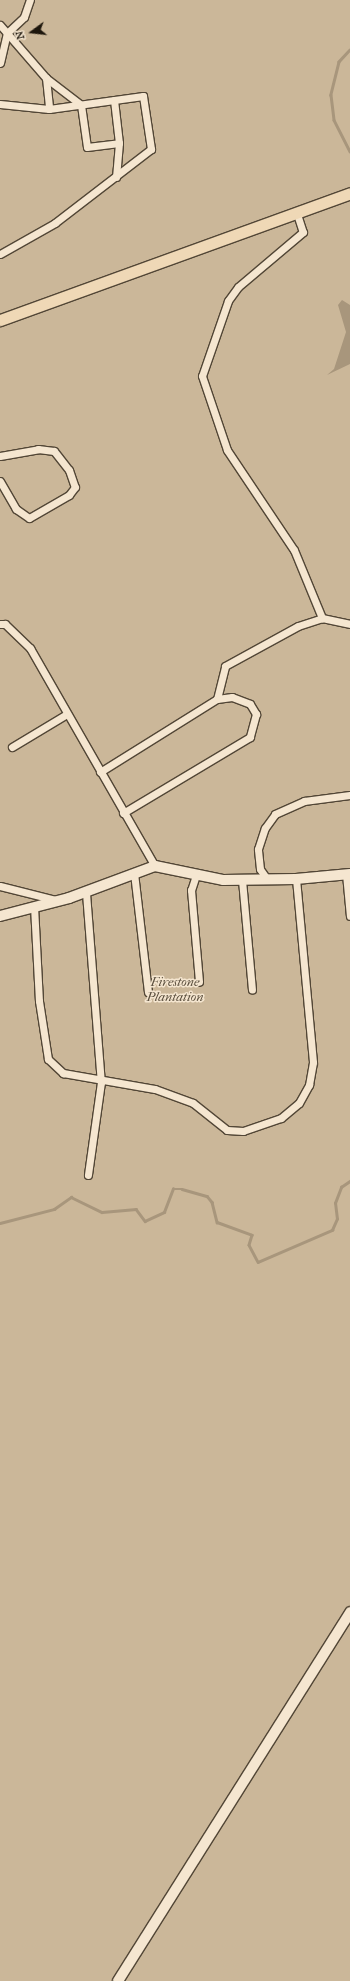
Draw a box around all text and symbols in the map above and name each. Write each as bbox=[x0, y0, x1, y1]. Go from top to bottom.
north arrow bbox=[12, 12, 52, 52]
text: N bbox=[13, 30, 27, 41]
park label: Firestone Plantation bbox=[147, 975, 203, 1006]

